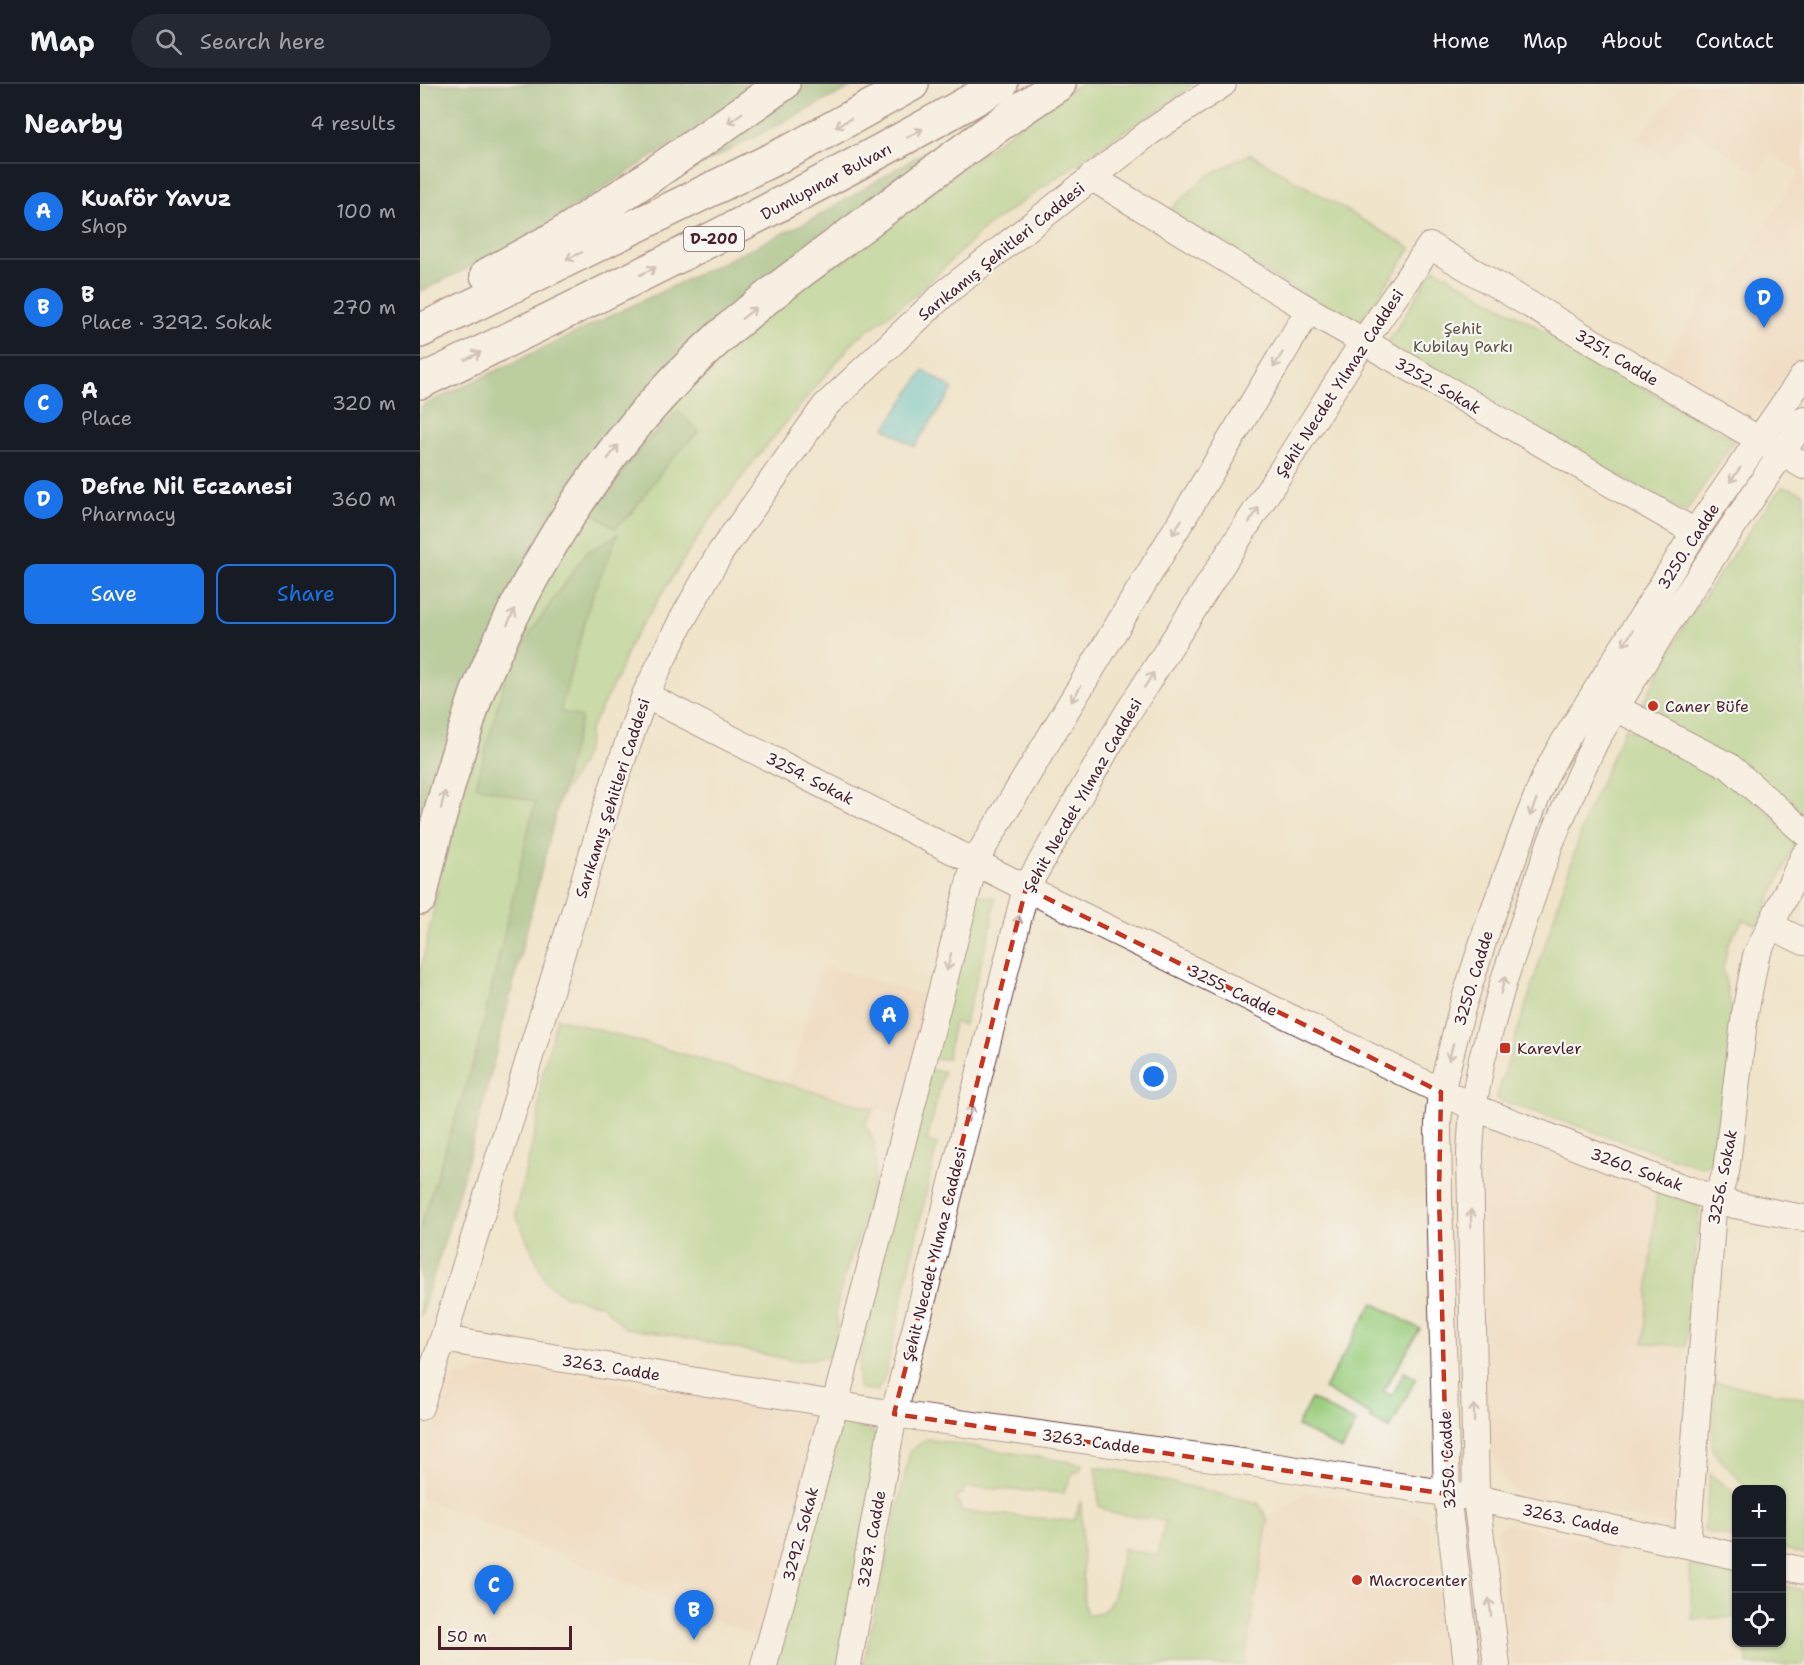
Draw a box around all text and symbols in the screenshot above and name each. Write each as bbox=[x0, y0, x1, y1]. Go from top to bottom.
search box bbox=[131, 14, 551, 68]
text: Map bbox=[30, 22, 95, 60]
icon: search bbox=[152, 25, 185, 58]
text: Search here bbox=[200, 27, 325, 56]
text: Home bbox=[1432, 27, 1490, 55]
text: Map bbox=[1523, 27, 1568, 55]
text: About bbox=[1601, 27, 1662, 55]
text: Contact bbox=[1695, 27, 1774, 55]
text: Nearby bbox=[24, 106, 123, 141]
text: 4 results bbox=[310, 110, 396, 136]
one-way arrow bbox=[727, 112, 744, 124]
one-way arrow bbox=[835, 117, 852, 129]
one-way arrow bbox=[905, 127, 923, 138]
street label: Dumlupınar Bulvarı bbox=[757, 138, 895, 225]
street label: Sarıkamış Şehitleri Caddesi bbox=[913, 177, 1089, 325]
text: Kuaför Yavuz bbox=[81, 184, 231, 213]
text: A bbox=[36, 198, 51, 224]
text: 100 m bbox=[336, 198, 396, 224]
text: Shop bbox=[81, 213, 128, 239]
road number: D-200 bbox=[684, 227, 744, 251]
one-way arrow bbox=[566, 251, 584, 263]
one-way arrow bbox=[639, 265, 657, 277]
pin: D bbox=[1744, 278, 1784, 328]
text: B bbox=[81, 280, 95, 309]
street label: Şehit Necdet Yılmaz Caddesi bbox=[1270, 285, 1408, 482]
text: B bbox=[37, 294, 50, 320]
text: 270 m bbox=[332, 294, 396, 320]
one-way arrow bbox=[741, 306, 757, 319]
text: Place · 3292. Sokak bbox=[81, 309, 272, 335]
park label: Şehit Kubilay Parkı bbox=[1413, 318, 1513, 357]
street label: 3251. Cadde bbox=[1571, 324, 1662, 391]
one-way arrow bbox=[463, 350, 481, 361]
one-way arrow bbox=[1272, 351, 1284, 368]
street label: 3252. Sokak bbox=[1391, 352, 1485, 419]
text: A bbox=[81, 376, 98, 405]
text: C bbox=[37, 390, 50, 416]
text: 320 m bbox=[332, 390, 396, 416]
text: Place bbox=[81, 405, 132, 431]
one-way arrow bbox=[607, 444, 619, 460]
one-way arrow bbox=[1729, 467, 1741, 483]
text: Defne Nil Eczanesi bbox=[81, 472, 292, 501]
text: D bbox=[36, 486, 51, 512]
text: 360 m bbox=[331, 486, 396, 512]
street label: 3250. Cadde bbox=[1653, 499, 1724, 593]
text: Pharmacy bbox=[81, 501, 176, 527]
one-way arrow bbox=[1248, 507, 1260, 524]
one-way arrow bbox=[1171, 518, 1183, 535]
button: Save bbox=[24, 564, 204, 624]
button: Share bbox=[216, 564, 396, 624]
one-way arrow bbox=[506, 609, 518, 627]
one-way arrow bbox=[1621, 629, 1633, 646]
one-way arrow bbox=[1143, 671, 1156, 688]
one-way arrow bbox=[1070, 685, 1082, 702]
street label: Şehit Necdet Yılmaz Caddesi bbox=[1018, 694, 1147, 896]
street label: Sarıkamış Şehitleri Caddesi bbox=[570, 696, 655, 901]
place label: Caner Büfe bbox=[1665, 696, 1749, 717]
marker: Caner Büfe bbox=[1646, 699, 1660, 713]
street label: 3254. Sokak bbox=[762, 747, 857, 810]
one-way arrow bbox=[438, 791, 450, 810]
one-way arrow bbox=[1527, 798, 1538, 816]
one-way arrow bbox=[1011, 914, 1023, 933]
street label: 3250. Cadde bbox=[1449, 928, 1498, 1028]
one-way arrow bbox=[943, 952, 954, 971]
street label: 3255. Cadde bbox=[1184, 960, 1281, 1021]
one-way arrow bbox=[1498, 976, 1509, 995]
pin: A bbox=[870, 996, 908, 1045]
place label: Karevler bbox=[1517, 1038, 1582, 1059]
marker: Karevler bbox=[1498, 1041, 1512, 1055]
one-way arrow bbox=[1445, 1042, 1456, 1061]
your location bbox=[1139, 1062, 1168, 1091]
one-way arrow bbox=[964, 1104, 976, 1123]
street label: 3256. Sokak bbox=[1703, 1128, 1742, 1227]
street label: 3260. Sokak bbox=[1588, 1143, 1686, 1196]
street label: Şehit Necdet Yılmaz Caddesi bbox=[898, 1144, 971, 1364]
one-way arrow bbox=[1465, 1208, 1477, 1228]
street label: 3263. Cadde bbox=[560, 1349, 662, 1386]
one-way arrow bbox=[1468, 1403, 1480, 1423]
street label: 3250. Cadde bbox=[1434, 1410, 1461, 1510]
street label: 3263. Cadde bbox=[1040, 1424, 1142, 1459]
street label: 3292. Sokak bbox=[778, 1485, 823, 1584]
map controls bbox=[1732, 1485, 1786, 1647]
button: + bbox=[1732, 1485, 1786, 1539]
street label: 3287. Cadde bbox=[853, 1489, 890, 1589]
street label: 3263. Cadde bbox=[1520, 1499, 1622, 1540]
button: − bbox=[1732, 1539, 1786, 1593]
pin: C bbox=[474, 1566, 514, 1615]
place label: Macrocenter bbox=[1369, 1570, 1467, 1591]
marker: Macrocenter bbox=[1350, 1573, 1364, 1587]
pin: B bbox=[674, 1590, 714, 1640]
button: locate bbox=[1732, 1593, 1786, 1647]
one-way arrow bbox=[1484, 1598, 1495, 1617]
scale bar bbox=[438, 1623, 572, 1650]
text: 50 m bbox=[447, 1626, 487, 1647]

